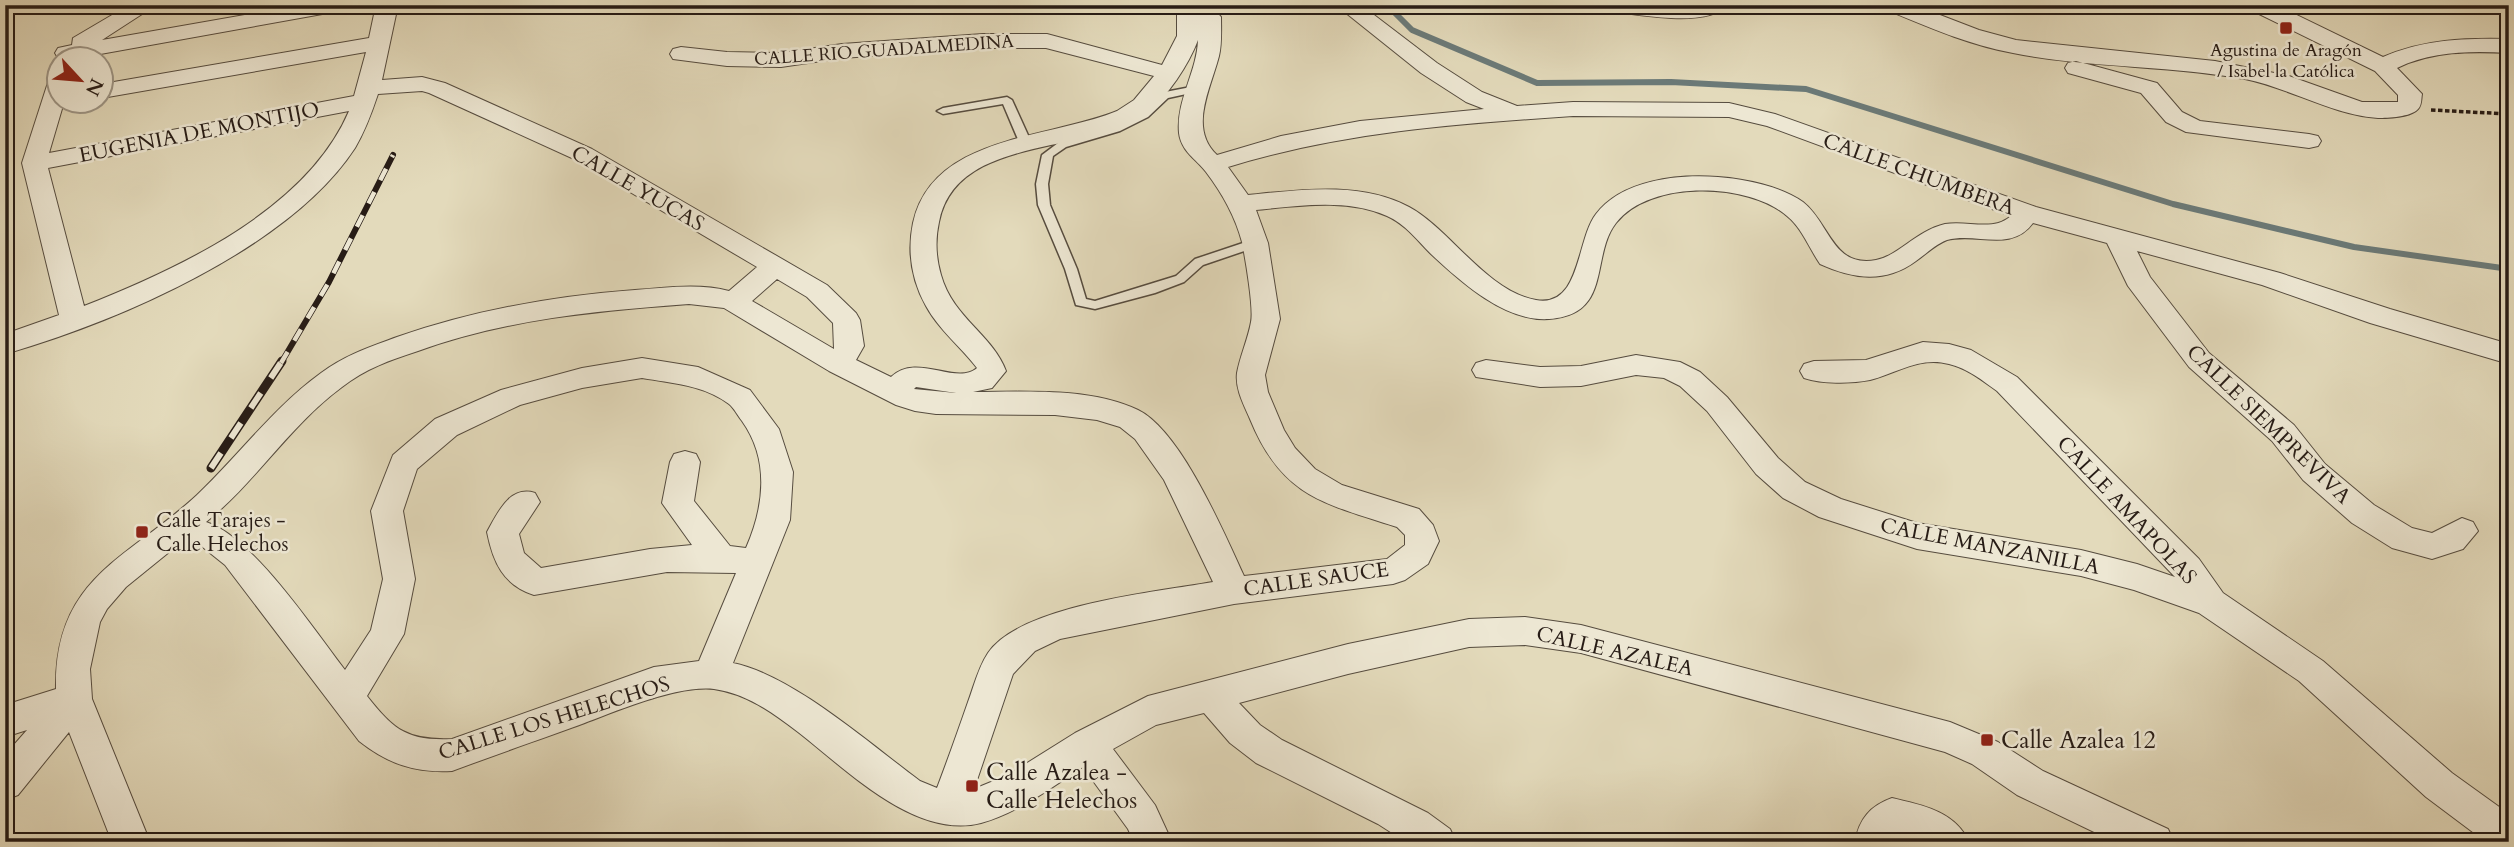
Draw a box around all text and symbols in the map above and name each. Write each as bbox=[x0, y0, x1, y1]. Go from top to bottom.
marker: Agustina de Aragón / Isabel la Católica bbox=[2278, 20, 2294, 36]
street label: CALLE RIO GUADALMEDINA bbox=[753, 29, 1015, 72]
place label: Agustina de Aragón / Isabel la Católica bbox=[2210, 38, 2363, 84]
north arrow bbox=[46, 46, 116, 116]
text: N bbox=[79, 74, 110, 101]
street label: EUGENIA DE MONTIJO bbox=[76, 95, 322, 170]
street label: CALLE CHUMBERA bbox=[1819, 126, 2019, 223]
street label: CALLE YUCAS bbox=[566, 139, 710, 238]
street label: CALLE SIEMPREVIVA bbox=[2180, 338, 2357, 511]
street label: CALLE AMAPOLAS bbox=[2050, 430, 2203, 591]
place label: Calle Tarajes - Calle Helechos bbox=[156, 506, 288, 559]
street label: CALLE MANZANILLA bbox=[1878, 511, 2102, 582]
marker: Calle Tarajes - Calle Helechos bbox=[134, 524, 150, 540]
street label: CALLE SAUCE bbox=[1241, 555, 1391, 604]
street label: CALLE AZALEA bbox=[1533, 619, 1696, 684]
street label: CALLE LOS HELECHOS bbox=[435, 669, 673, 768]
place label: Calle Azalea 12 bbox=[2001, 724, 2156, 757]
marker: Calle Azalea 12 bbox=[1979, 732, 1995, 748]
place label: Calle Azalea - Calle Helechos bbox=[986, 756, 1137, 817]
marker: Calle Azalea - Calle Helechos bbox=[964, 778, 980, 794]

